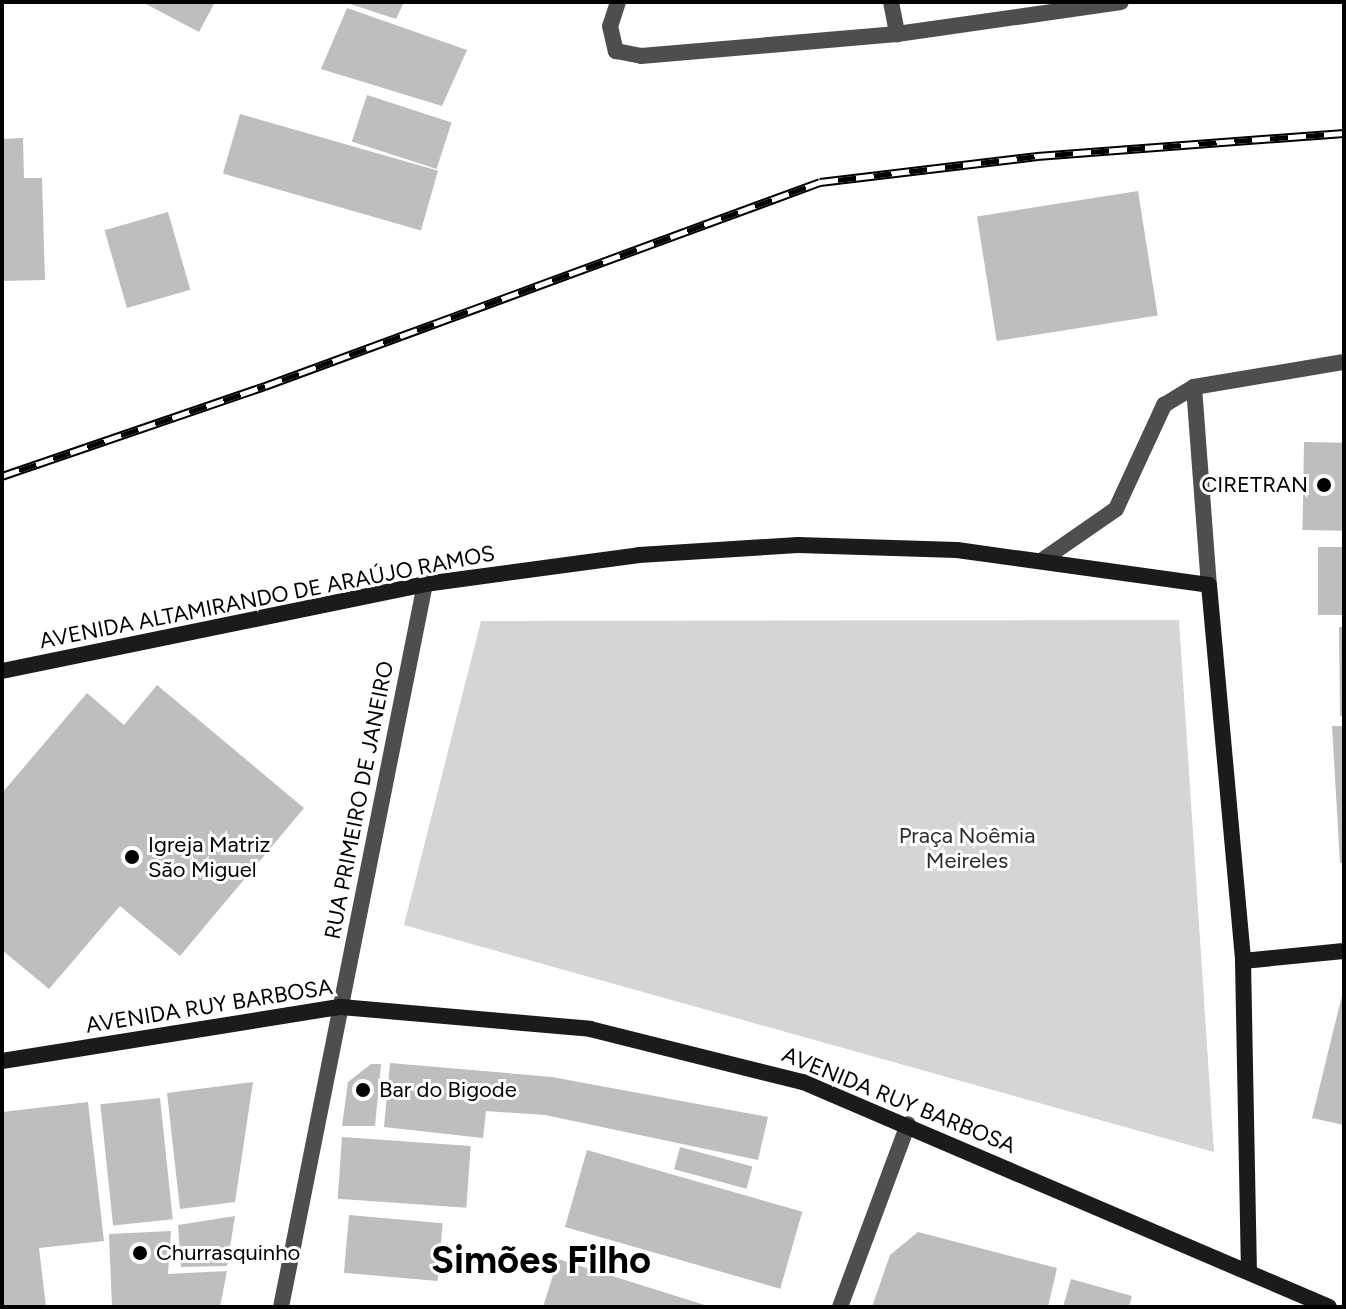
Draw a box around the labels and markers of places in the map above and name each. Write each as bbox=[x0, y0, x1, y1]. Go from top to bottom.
place label: CIRETRAN bbox=[1202, 472, 1308, 498]
marker: CIRETRAN bbox=[1315, 476, 1333, 494]
place label: Igreja Matriz São Miguel bbox=[148, 831, 270, 882]
marker: Igreja Matriz São Miguel bbox=[123, 848, 141, 866]
place label: Bar do Bigode bbox=[379, 1077, 517, 1103]
marker: Bar do Bigode bbox=[354, 1081, 372, 1099]
place label: Churrasquinho bbox=[156, 1240, 300, 1266]
marker: Churrasquinho bbox=[131, 1244, 149, 1262]

